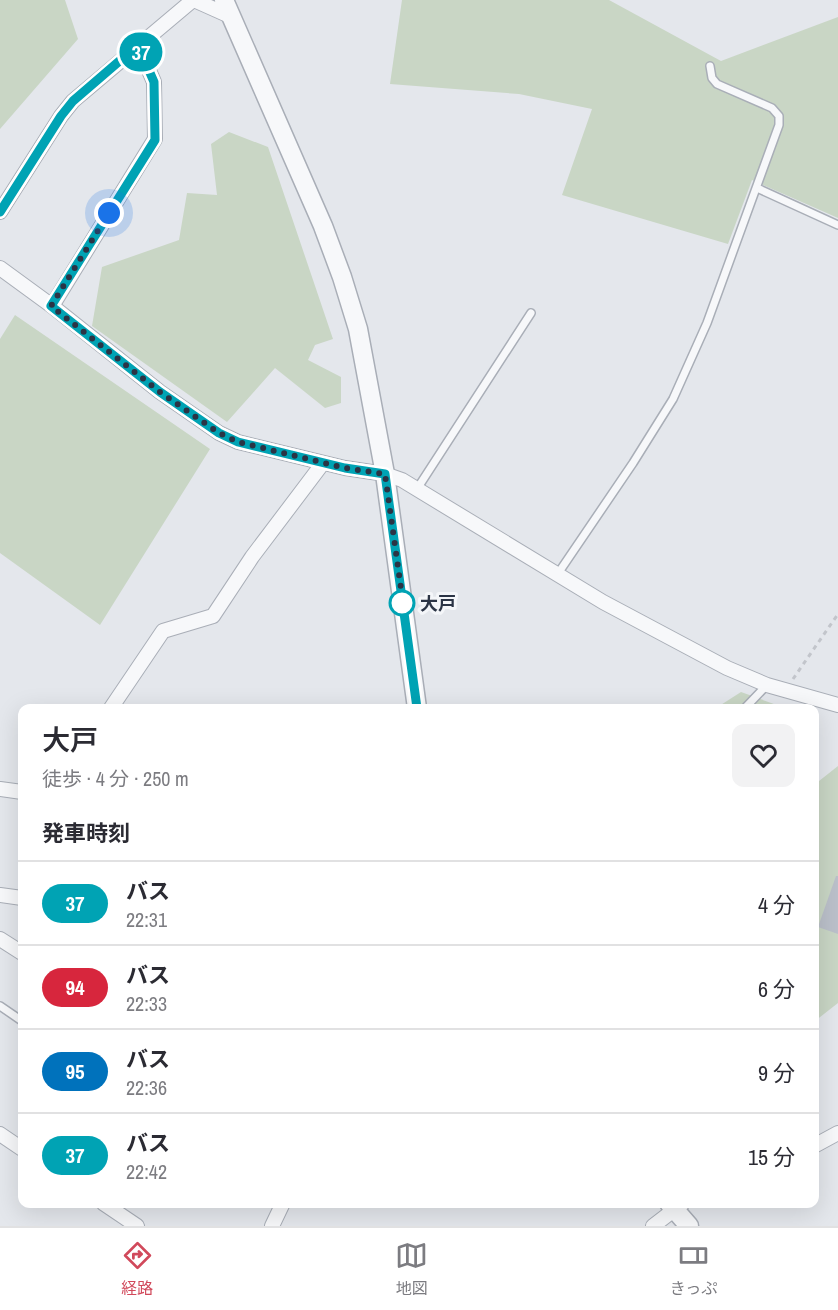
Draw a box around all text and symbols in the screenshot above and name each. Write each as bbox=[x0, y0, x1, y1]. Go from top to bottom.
line badge: 37 bbox=[114, 32, 168, 72]
text: 37 bbox=[131, 38, 151, 67]
your location bbox=[94, 198, 124, 228]
marker: 大戸 bbox=[389, 590, 415, 616]
place label: 大戸 bbox=[420, 591, 456, 616]
text: 大戸 bbox=[42, 721, 98, 759]
button: heart bbox=[732, 724, 795, 787]
text: 徒歩 · 4 分 · 250 m bbox=[42, 765, 189, 792]
text: 発車時刻 bbox=[42, 818, 130, 848]
text: バス bbox=[126, 876, 170, 906]
text: 37 bbox=[65, 889, 85, 918]
text: 4 分 bbox=[758, 890, 795, 920]
text: 22:31 bbox=[126, 906, 167, 933]
text: バス bbox=[126, 960, 170, 990]
text: 94 bbox=[65, 973, 85, 1002]
text: 6 分 bbox=[758, 974, 795, 1004]
text: 22:33 bbox=[126, 990, 167, 1017]
text: バス bbox=[126, 1044, 170, 1074]
text: 95 bbox=[65, 1057, 85, 1086]
text: 9 分 bbox=[758, 1058, 795, 1088]
text: 22:36 bbox=[126, 1074, 167, 1101]
text: バス bbox=[126, 1128, 170, 1158]
text: 37 bbox=[65, 1141, 85, 1170]
text: 15 分 bbox=[748, 1142, 795, 1172]
text: 22:42 bbox=[126, 1158, 167, 1185]
tab: 経路 bbox=[121, 1239, 154, 1299]
tab: 地図 bbox=[395, 1239, 428, 1299]
tab: きっぷ bbox=[670, 1239, 717, 1299]

